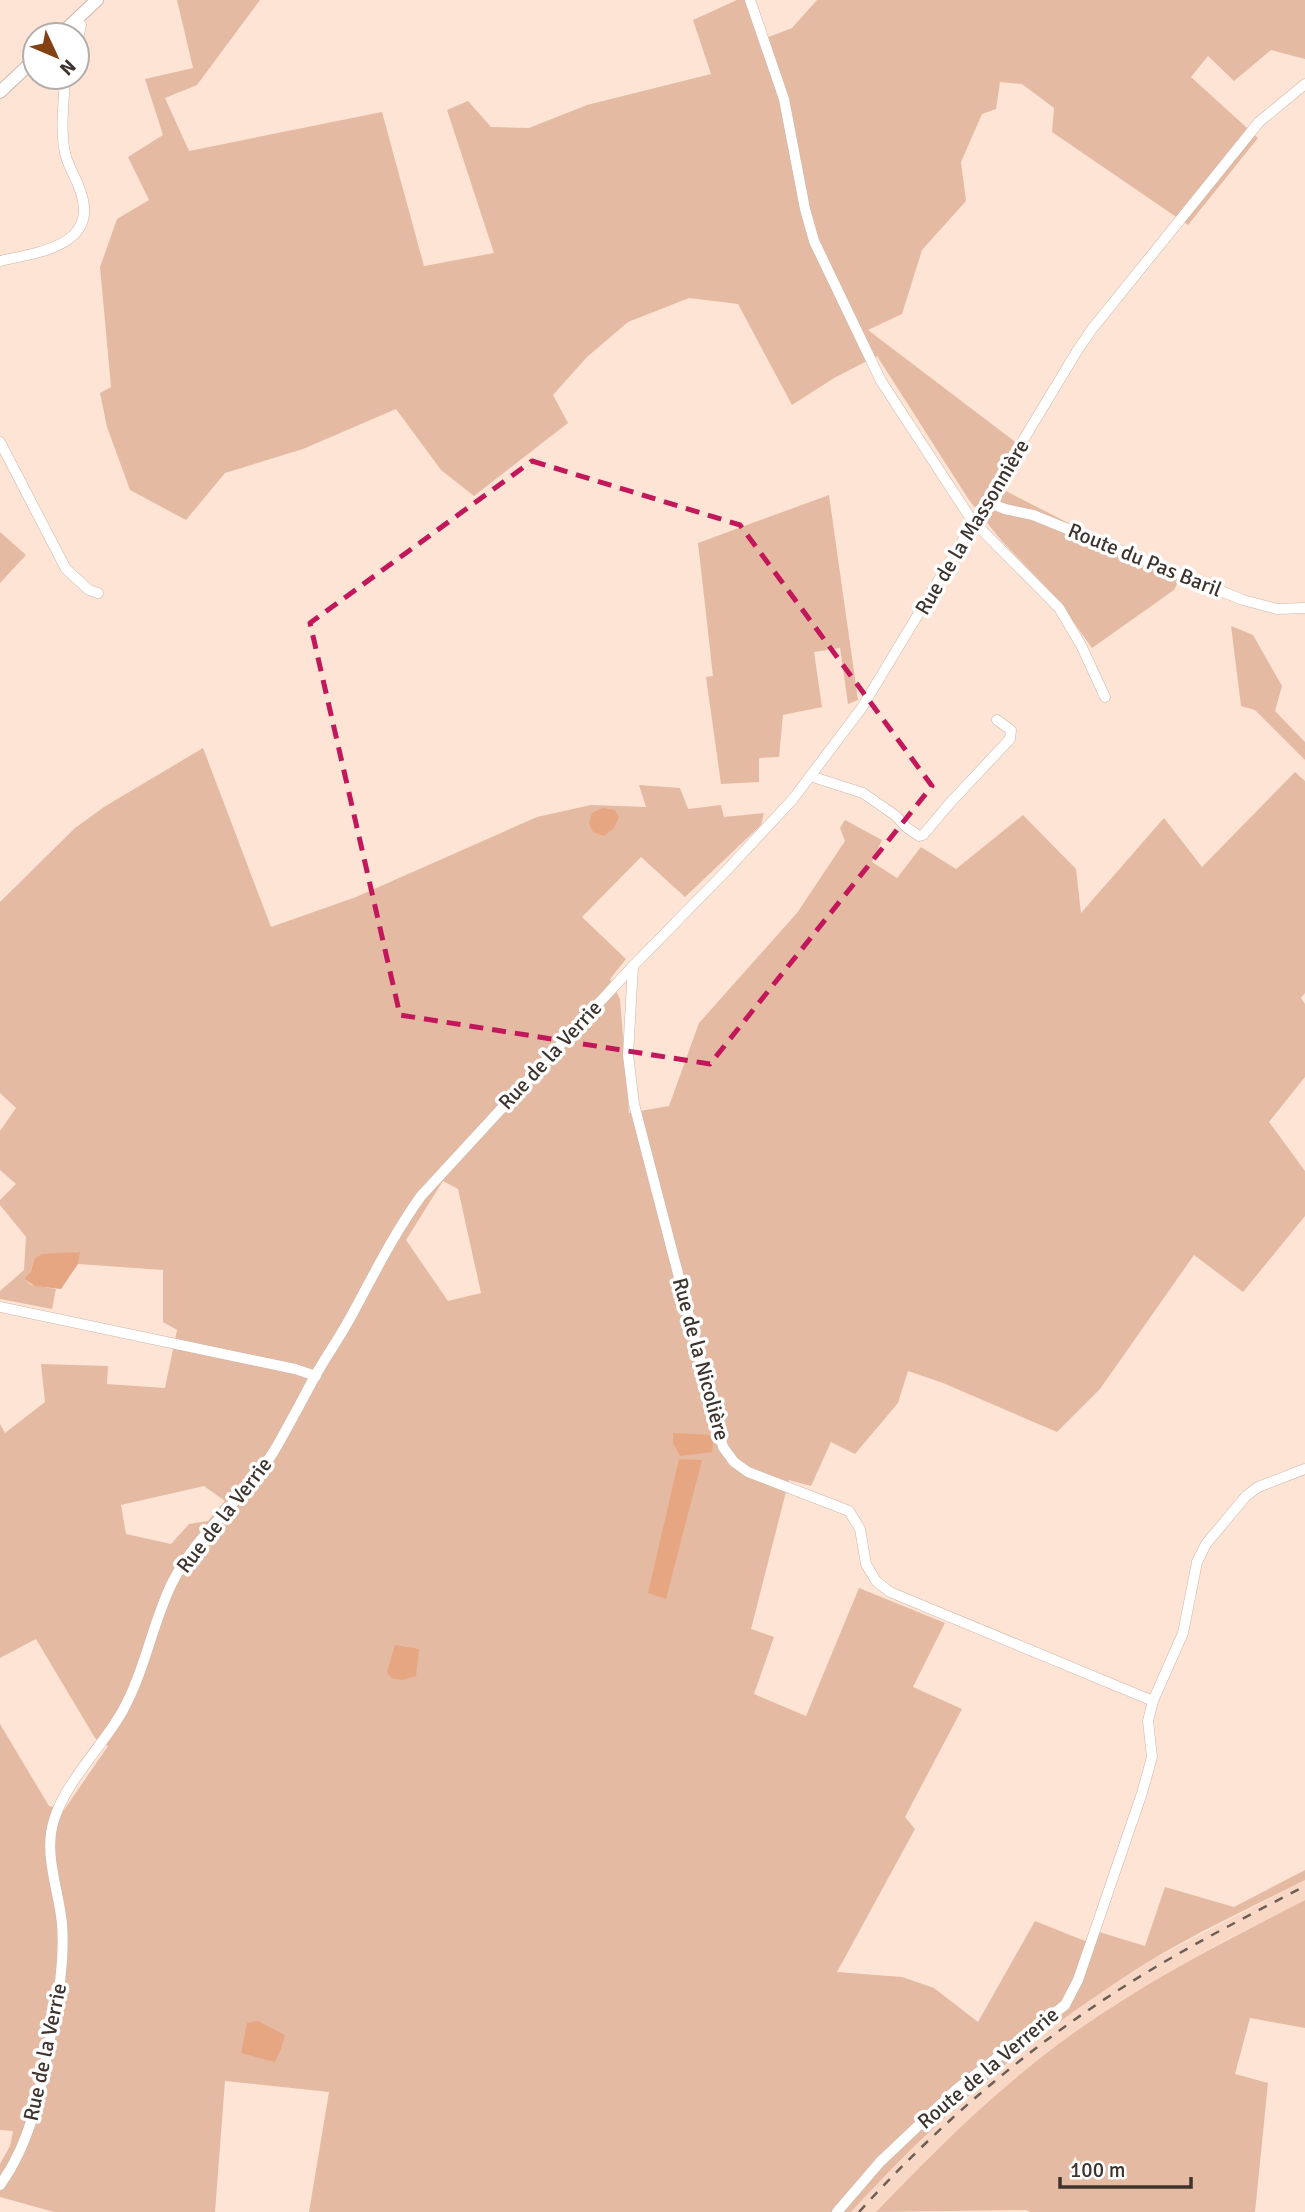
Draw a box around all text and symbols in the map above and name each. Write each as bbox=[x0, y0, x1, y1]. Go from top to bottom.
north arrow bbox=[21, 21, 91, 91]
text: N bbox=[54, 54, 81, 80]
street label: Rue de la Massonnière bbox=[909, 434, 1035, 620]
street label: Route du Pas Baril bbox=[1064, 517, 1226, 603]
street label: Rue de la Verrie bbox=[493, 995, 607, 1115]
street label: Rue de la Nicolière bbox=[667, 1275, 735, 1443]
street label: Rue de la Verrie bbox=[171, 1452, 277, 1578]
street label: Rue de la Verrie bbox=[18, 1981, 72, 2123]
street label: Route de la Verrerie bbox=[912, 2001, 1064, 2135]
scale bar bbox=[1060, 2146, 1191, 2190]
text: 100 m bbox=[1070, 2157, 1125, 2183]

